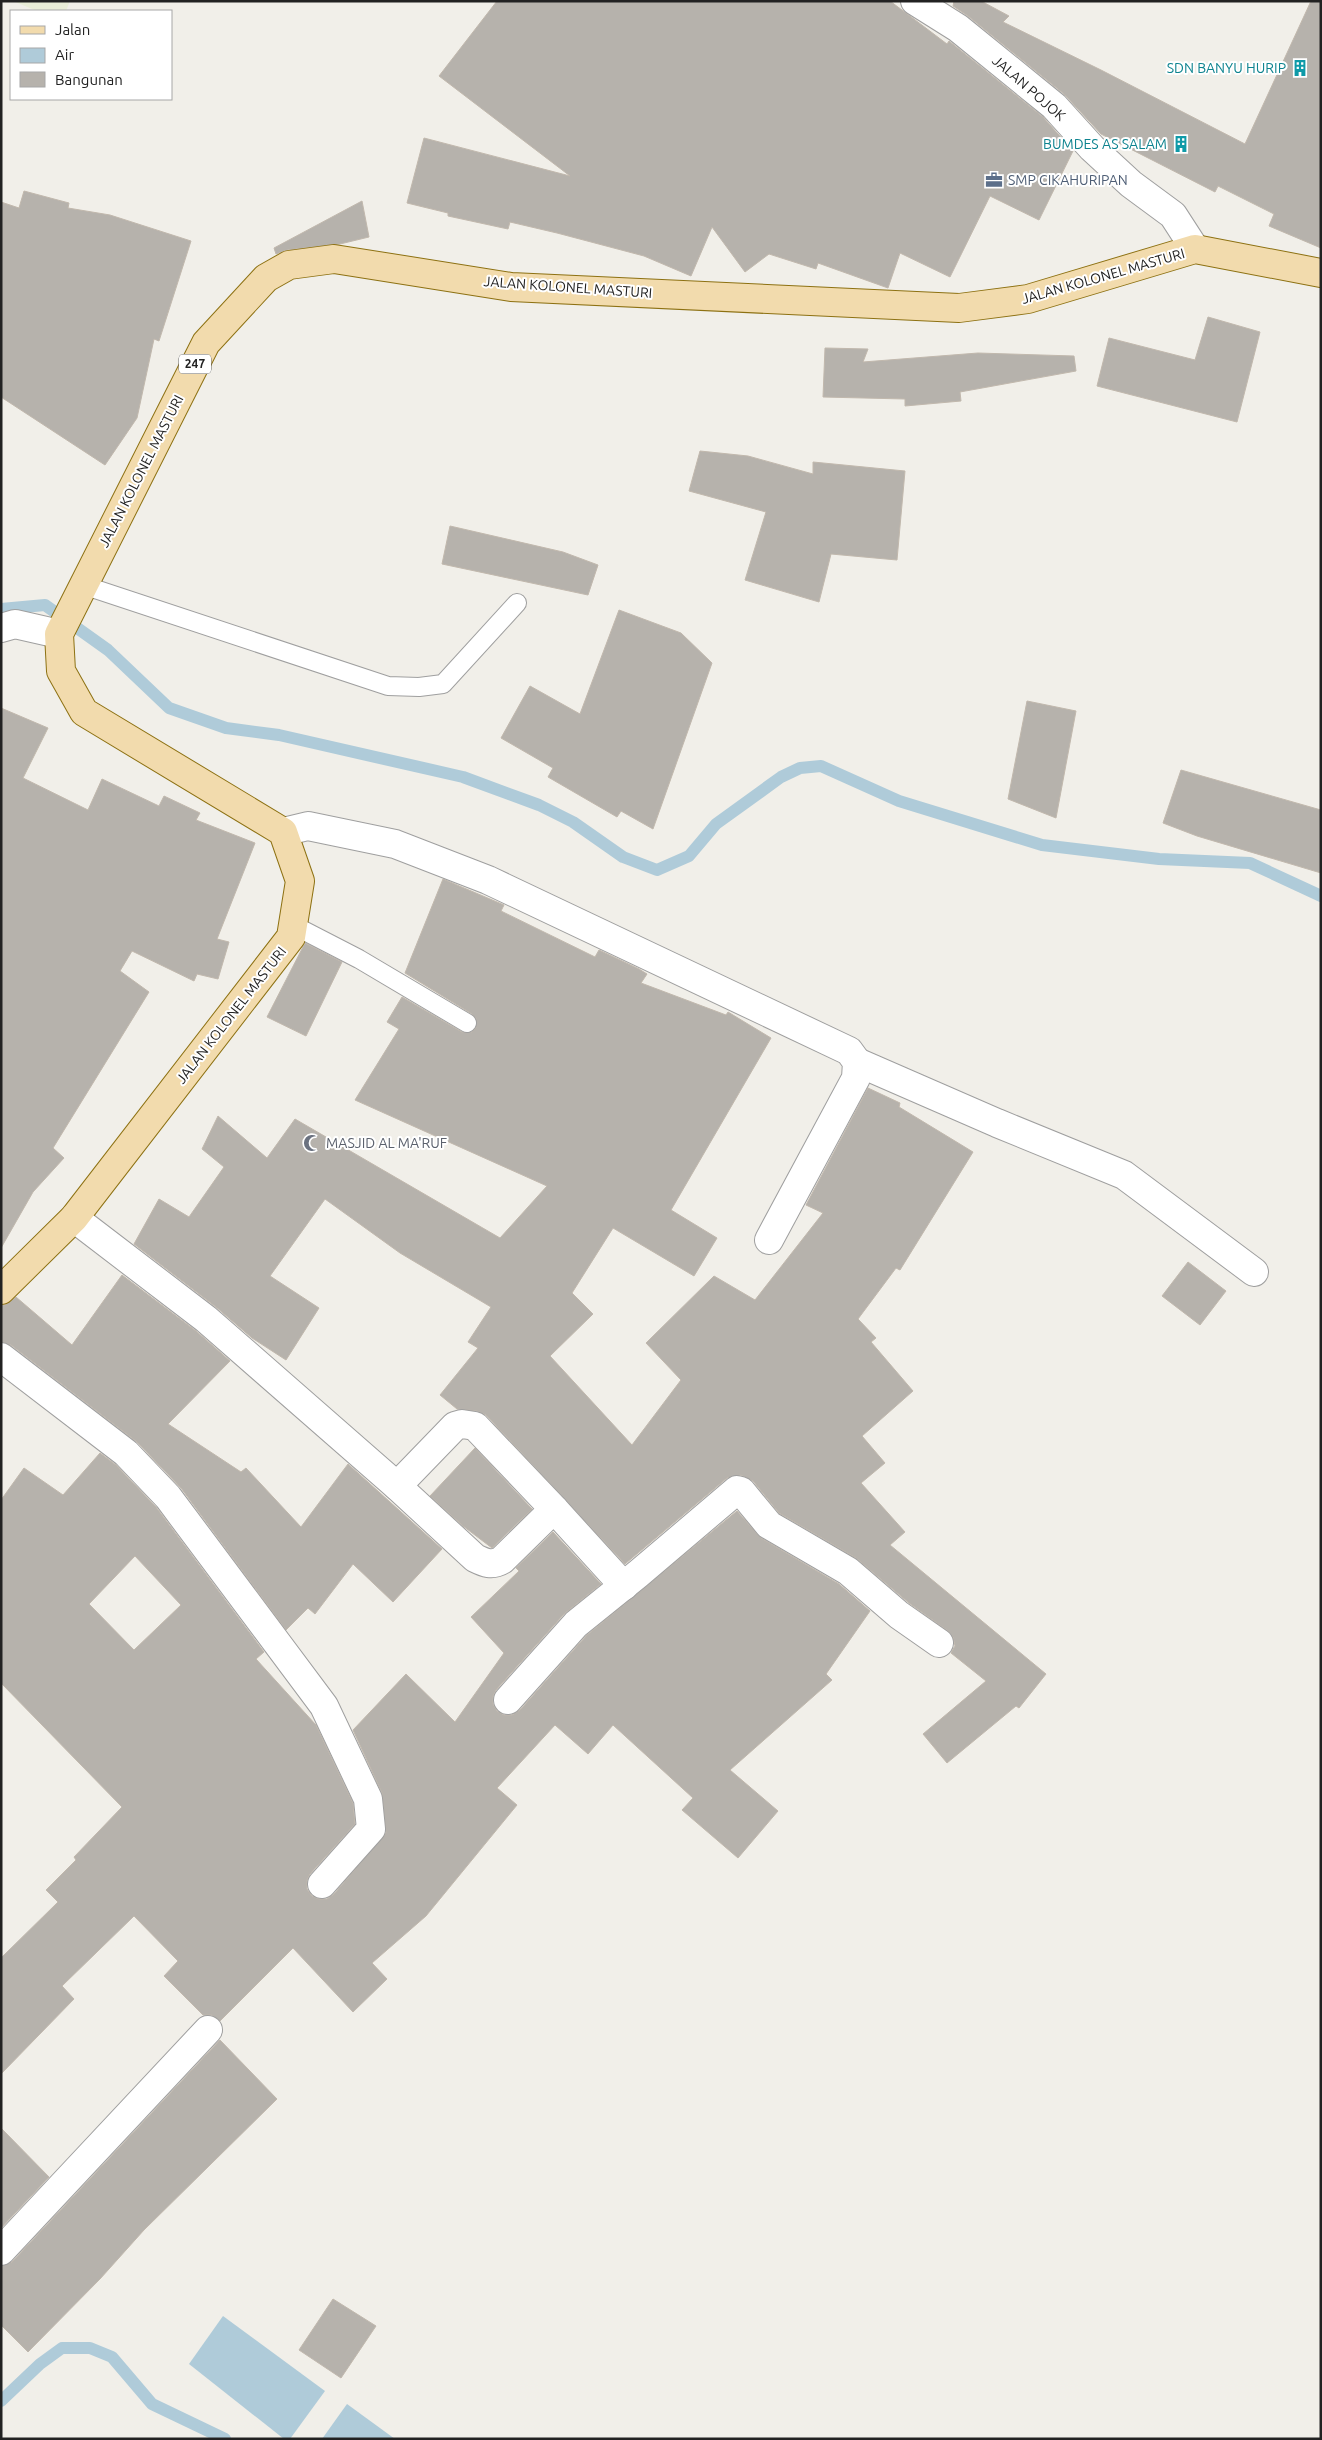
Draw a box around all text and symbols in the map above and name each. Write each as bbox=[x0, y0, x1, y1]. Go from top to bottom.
legend bbox=[10, 10, 172, 100]
text: Jalan bbox=[55, 21, 90, 38]
text: Air bbox=[55, 46, 74, 63]
street label: JALAN POJOK bbox=[989, 52, 1069, 124]
building icon: SDN BANYU HURIP bbox=[1290, 58, 1310, 78]
place label: SDN BANYU HURIP bbox=[1167, 60, 1286, 76]
text: Bangunan bbox=[55, 71, 123, 88]
building icon: BUMDES AS SALAM bbox=[1171, 134, 1191, 154]
place label: BUMDES AS SALAM bbox=[1043, 136, 1167, 152]
office icon: SMP CIKAHURIPAN bbox=[984, 170, 1004, 190]
place label: SMP CIKAHURIPAN bbox=[1008, 172, 1128, 188]
street label: JALAN KOLONEL MASTURI bbox=[1020, 245, 1186, 307]
street label: JALAN KOLONEL MASTURI bbox=[483, 273, 653, 301]
road number: 247 bbox=[179, 354, 211, 374]
street label: JALAN KOLONEL MASTURI bbox=[96, 392, 186, 550]
street label: JALAN KOLONEL MASTURI bbox=[173, 944, 289, 1086]
mosque icon: MASJID AL MA'RUF bbox=[302, 1133, 322, 1153]
place label: MASJID AL MA'RUF bbox=[326, 1135, 447, 1151]

